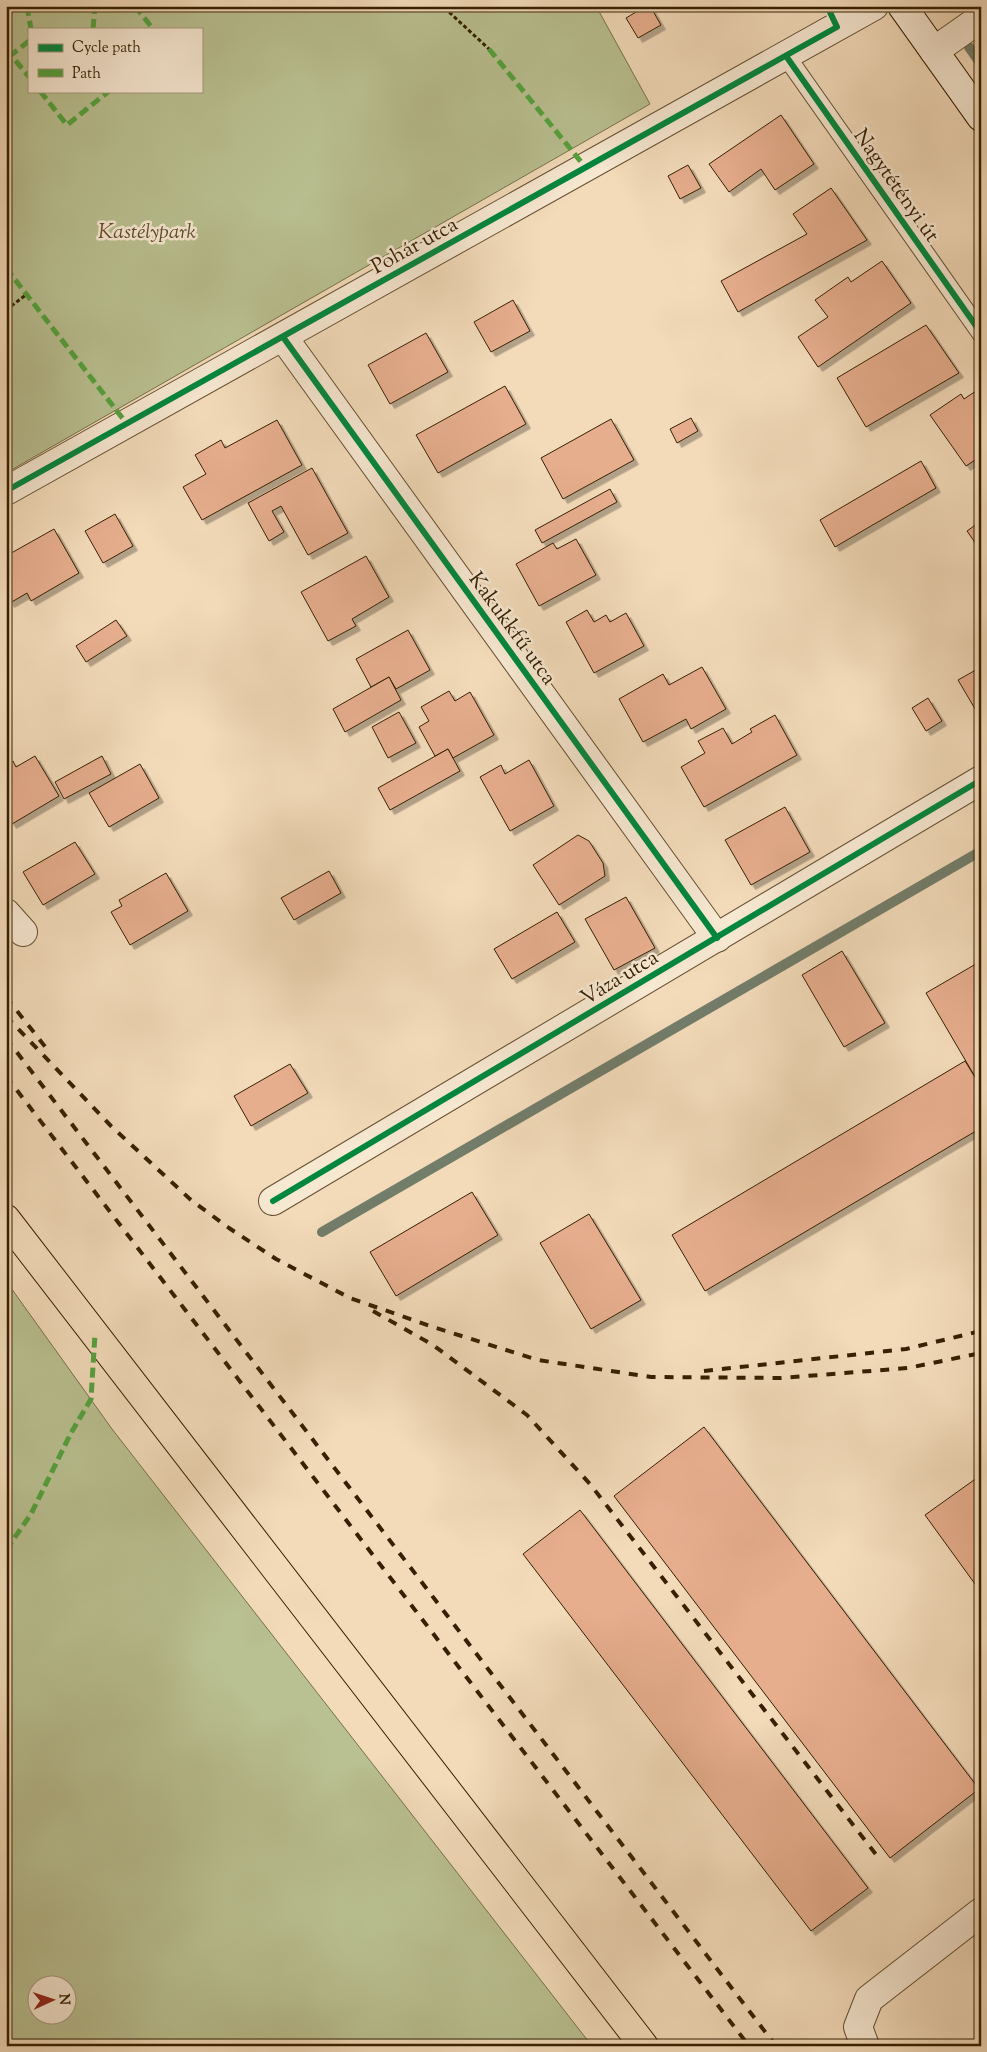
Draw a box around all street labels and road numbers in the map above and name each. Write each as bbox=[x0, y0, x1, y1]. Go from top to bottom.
street label: Nagytétényi út bbox=[845, 123, 946, 249]
street label: Pohár utca bbox=[366, 210, 464, 283]
street label: Kakukkfű utca bbox=[460, 566, 563, 692]
street label: Váza utca bbox=[575, 944, 665, 1014]

